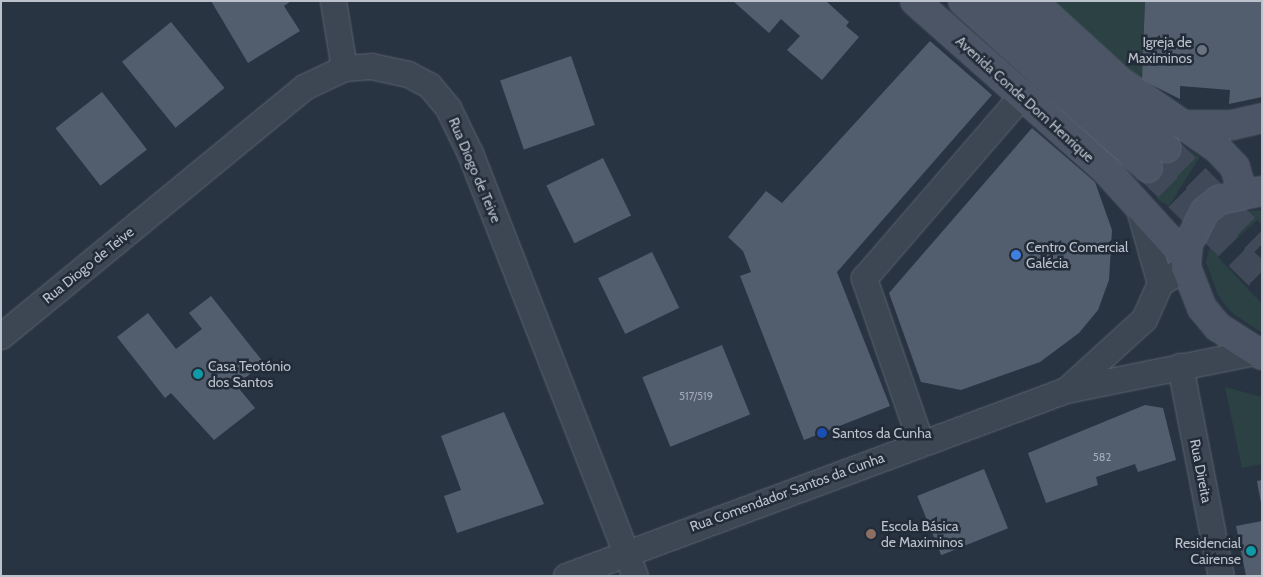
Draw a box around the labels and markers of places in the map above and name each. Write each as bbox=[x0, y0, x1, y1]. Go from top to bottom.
place label: Igreja de Maximinos bbox=[1128, 34, 1192, 66]
marker: Igreja de Maximinos bbox=[1196, 44, 1208, 56]
place label: Centro Comercial Galécia bbox=[1026, 239, 1128, 272]
marker: Centro Comercial Galécia bbox=[1010, 249, 1022, 261]
place label: Casa Teotónio dos Santos bbox=[208, 358, 291, 391]
marker: Casa Teotónio dos Santos bbox=[192, 368, 204, 380]
place label: Santos da Cunha bbox=[832, 425, 931, 441]
marker: Santos da Cunha bbox=[816, 427, 828, 439]
place label: Escola Básica de Maximinos bbox=[881, 518, 963, 550]
marker: Escola Básica de Maximinos bbox=[865, 528, 877, 540]
place label: Residencial Cairense bbox=[1175, 535, 1241, 568]
marker: Residencial Cairense bbox=[1245, 545, 1257, 557]

